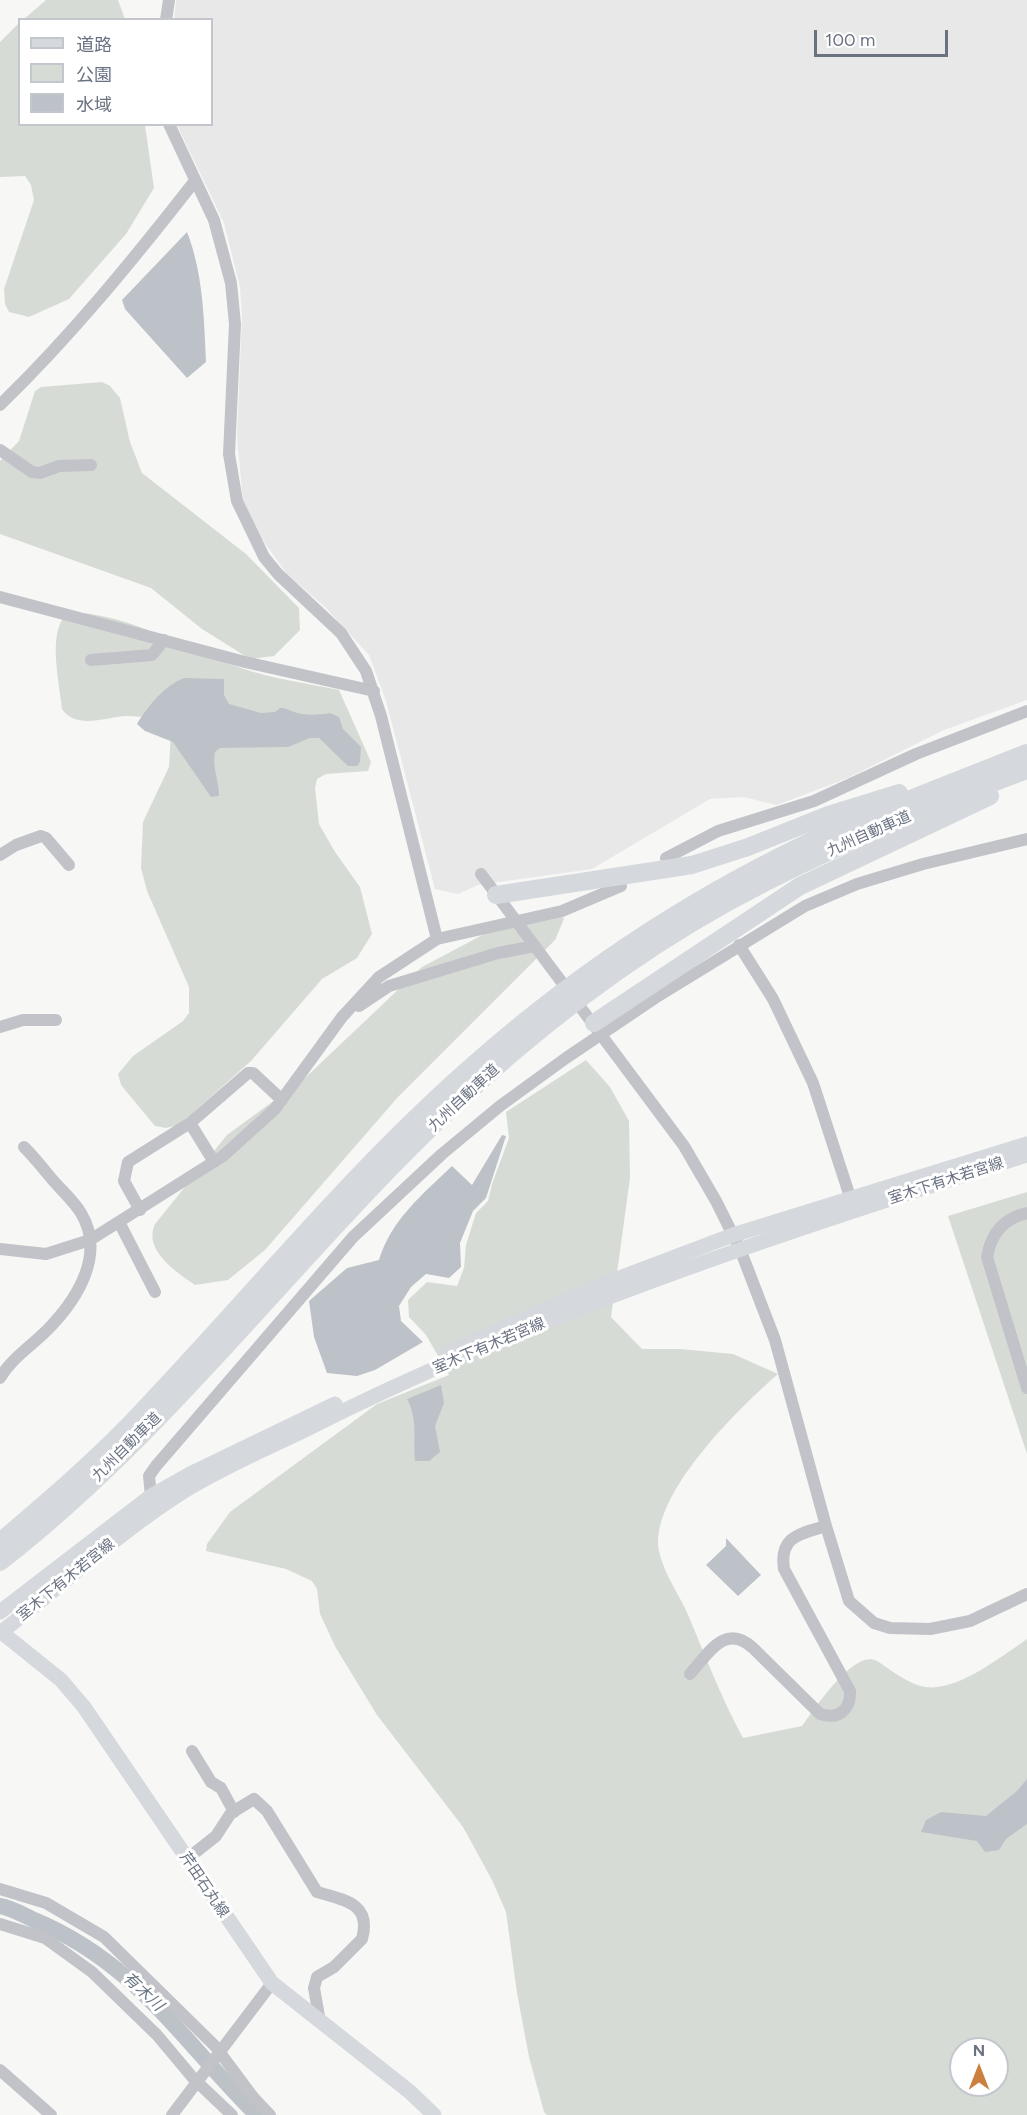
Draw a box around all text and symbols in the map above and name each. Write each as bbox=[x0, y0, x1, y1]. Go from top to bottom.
legend bbox=[18, 18, 213, 126]
scale bar bbox=[817, 18, 950, 56]
text: 100 m bbox=[825, 29, 875, 51]
text: 道路 bbox=[76, 34, 112, 56]
text: 公園 bbox=[76, 64, 112, 86]
text: 水域 bbox=[76, 94, 112, 116]
street label: 九州自動車道 bbox=[824, 807, 914, 861]
street label: 九州自動車道 bbox=[425, 1061, 503, 1135]
street label: 室木下有木若宮線 bbox=[886, 1154, 1006, 1208]
street label: 室木下有木若宮線 bbox=[430, 1314, 548, 1378]
street label: 九州自動車道 bbox=[89, 1409, 165, 1485]
street label: 室木下有木若宮線 bbox=[14, 1535, 118, 1625]
street label: 芹田石丸線 bbox=[176, 1849, 232, 1921]
water label: 有木川 bbox=[119, 1969, 167, 2015]
north arrow bbox=[949, 2037, 1009, 2097]
text: N bbox=[973, 2041, 985, 2060]

